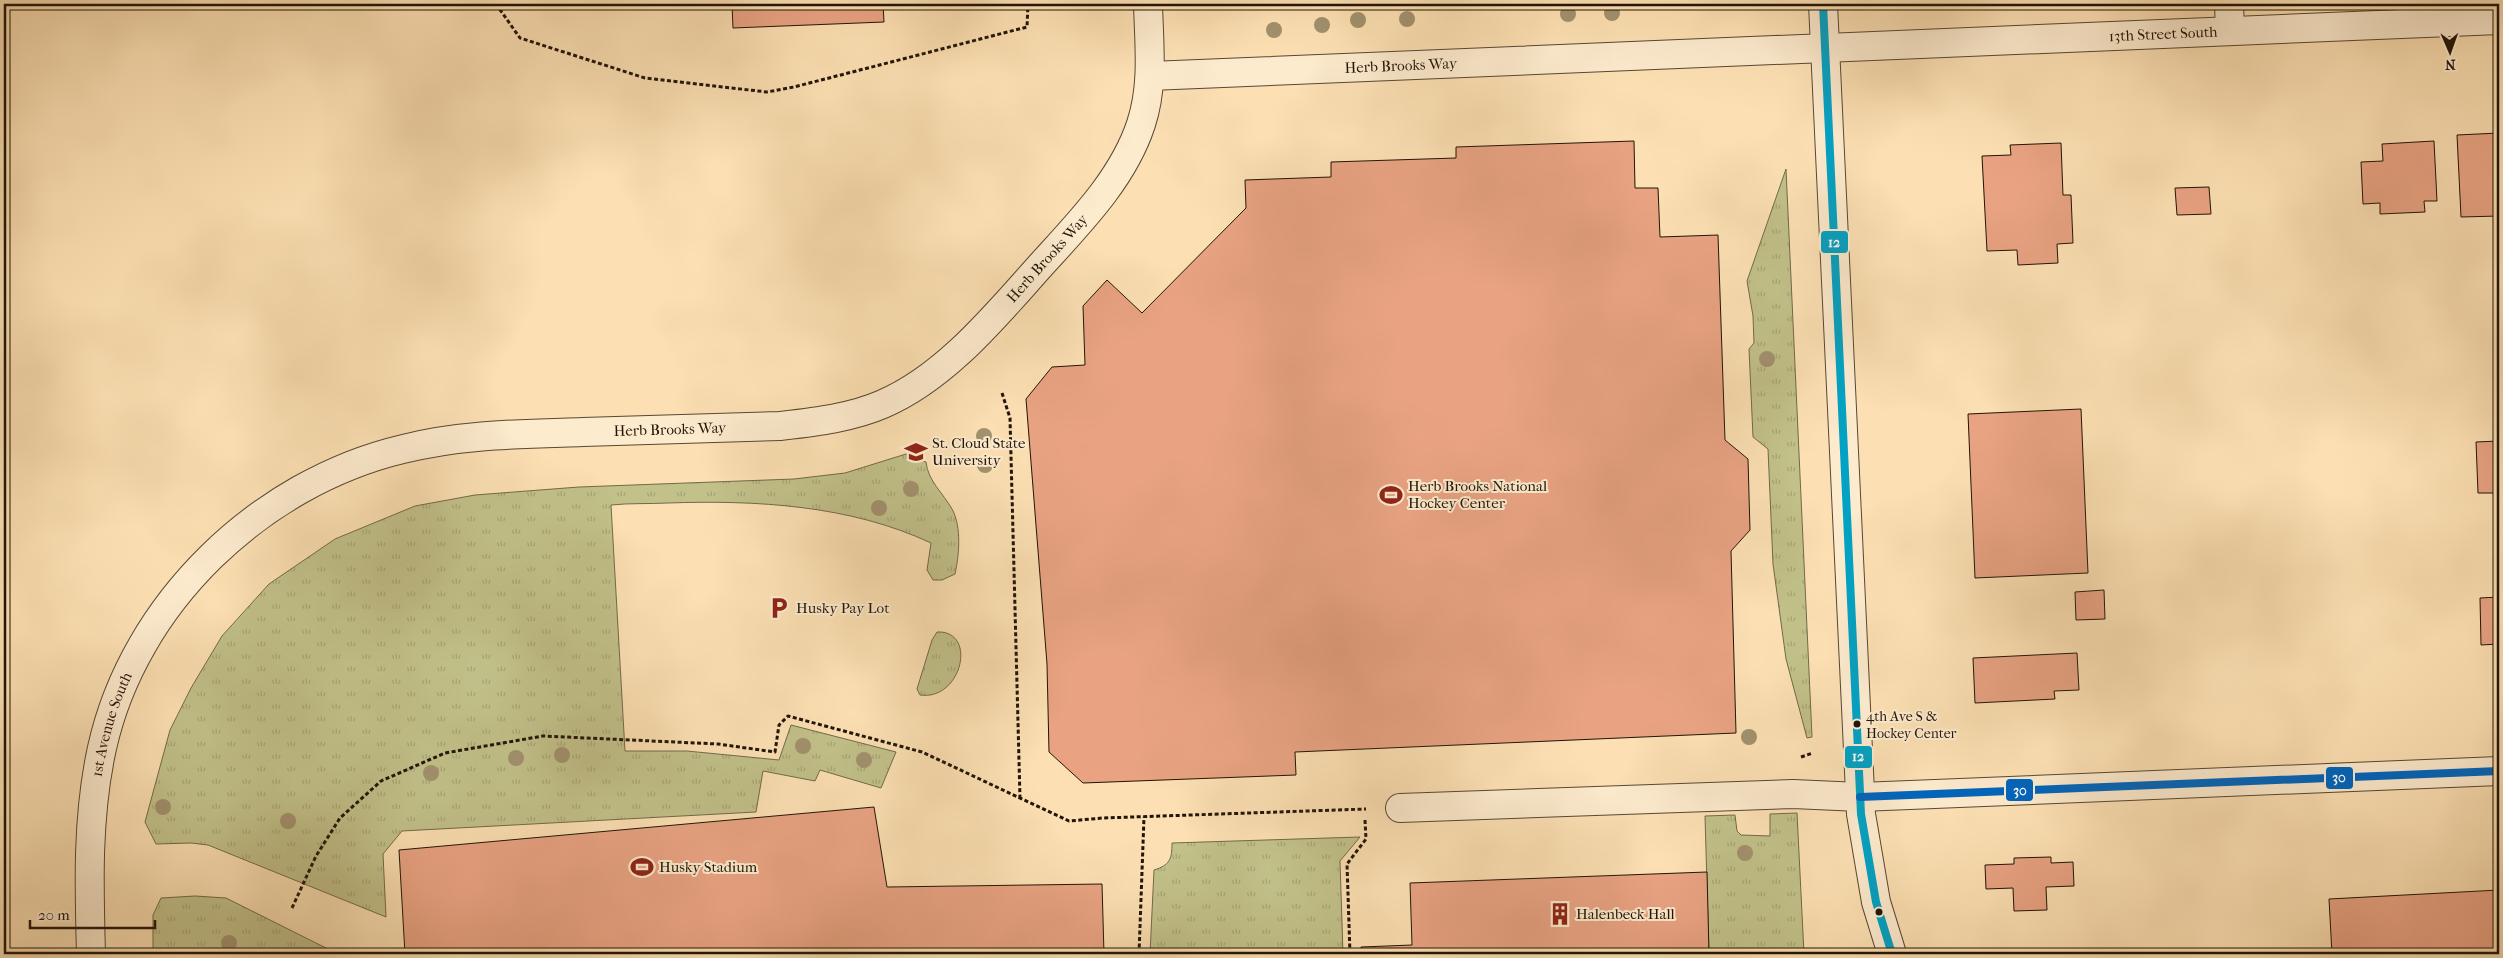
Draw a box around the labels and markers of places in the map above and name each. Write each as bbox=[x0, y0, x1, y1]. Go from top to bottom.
place label: St. Cloud State University bbox=[932, 434, 1026, 469]
school or university icon: St. Cloud State University bbox=[903, 439, 929, 465]
place label: Herb Brooks National Hockey Center bbox=[1408, 477, 1547, 512]
sports icon: Herb Brooks National Hockey Center bbox=[1378, 482, 1404, 508]
parking icon: Husky Pay Lot bbox=[766, 595, 792, 621]
place label: Husky Pay Lot bbox=[796, 599, 890, 617]
place label: 4th Ave S & Hockey Center bbox=[1866, 708, 1957, 742]
marker: 4th Ave S & Hockey Center bbox=[1852, 719, 1862, 729]
sports icon: Husky Stadium bbox=[629, 854, 655, 880]
place label: Husky Stadium bbox=[659, 858, 758, 876]
building icon: Halenbeck Hall bbox=[1547, 901, 1573, 927]
place label: Halenbeck Hall bbox=[1576, 905, 1675, 923]
unlabelled marker bbox=[1874, 907, 1884, 917]

